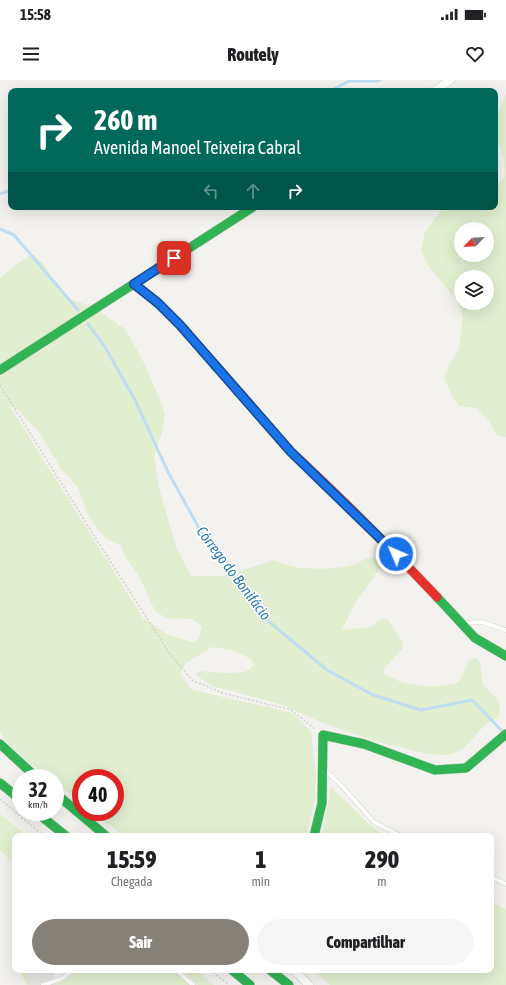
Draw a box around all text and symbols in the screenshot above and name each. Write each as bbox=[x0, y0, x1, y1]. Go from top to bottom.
text: 15:58 bbox=[20, 6, 51, 23]
icon: menu bbox=[20, 43, 42, 65]
icon: heart bbox=[464, 43, 486, 65]
text: Routely bbox=[227, 44, 279, 65]
icon: right bbox=[28, 104, 80, 156]
text: 260 m bbox=[94, 104, 157, 136]
text: Avenida Manoel Teixeira Cabral bbox=[94, 137, 301, 158]
icon: left bbox=[200, 180, 222, 202]
icon: ahead bbox=[242, 180, 264, 202]
icon: right bbox=[284, 180, 306, 202]
north arrow bbox=[454, 222, 494, 262]
map controls bbox=[454, 222, 494, 310]
pin bbox=[157, 241, 191, 275]
icon: arrive bbox=[163, 247, 185, 269]
button: layers bbox=[454, 270, 494, 310]
water label: Córrego do Bonifácio bbox=[193, 523, 275, 623]
position arrow bbox=[375, 533, 417, 575]
speed limit sign: 40 bbox=[72, 769, 124, 821]
text: 32 bbox=[29, 778, 47, 801]
text: km/h bbox=[28, 799, 48, 810]
text: 15:59 bbox=[107, 846, 156, 873]
text: 1 bbox=[255, 846, 266, 873]
text: 290 bbox=[365, 846, 399, 873]
text: Chegada bbox=[111, 874, 153, 889]
text: min bbox=[251, 874, 270, 889]
text: m bbox=[377, 874, 387, 889]
button: Sair bbox=[32, 919, 249, 965]
button: Compartilhar bbox=[257, 919, 474, 965]

